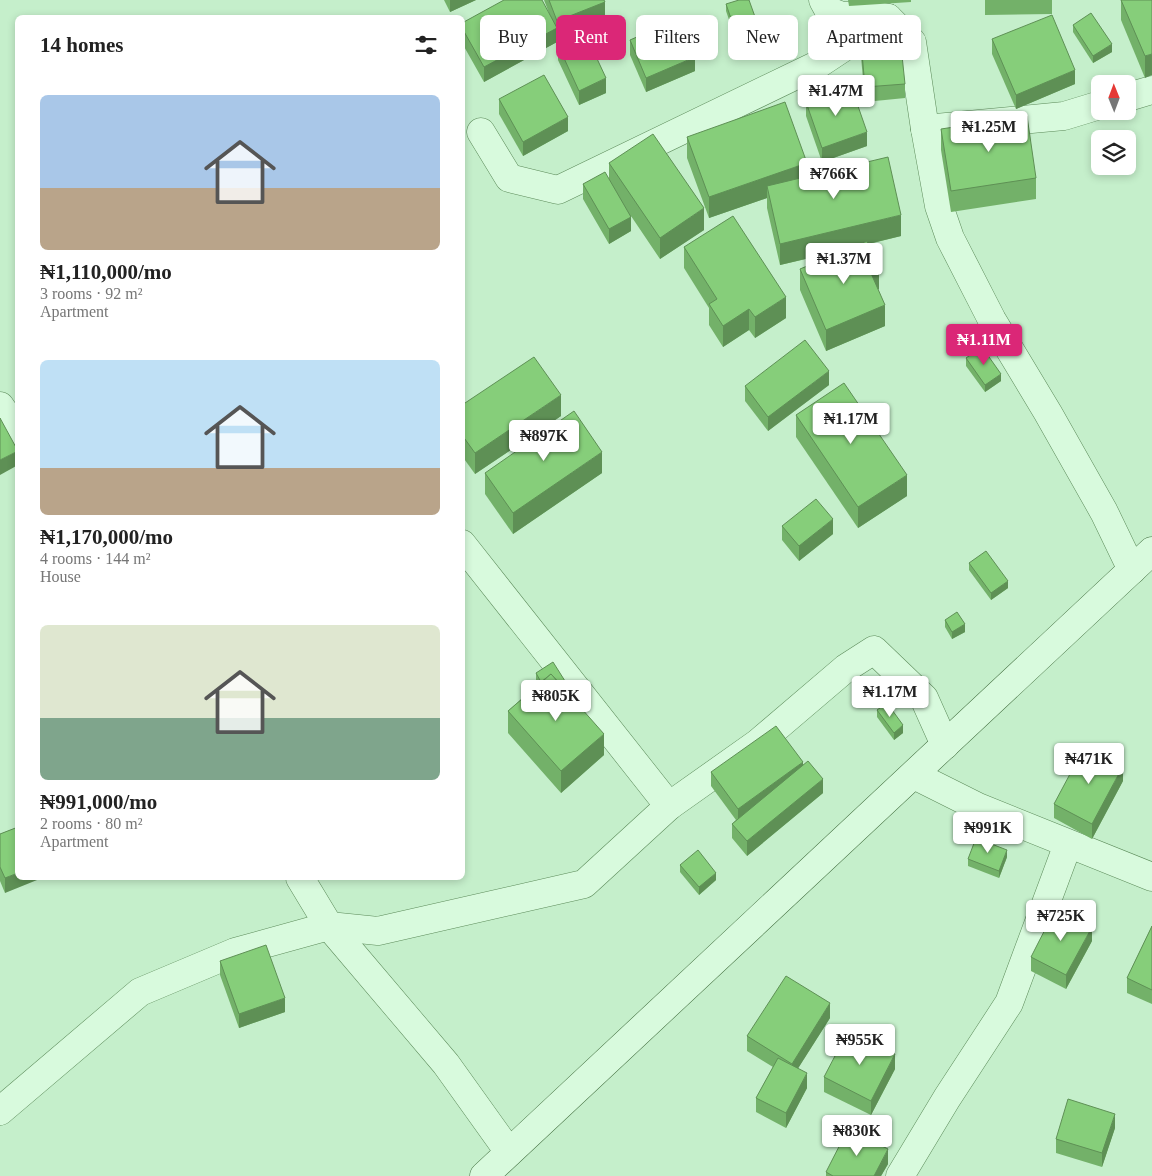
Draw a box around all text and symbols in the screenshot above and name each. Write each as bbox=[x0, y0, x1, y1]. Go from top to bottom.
chip: Buy bbox=[480, 15, 546, 60]
chip: Rent bbox=[556, 15, 626, 60]
chip: Filters bbox=[636, 15, 718, 60]
chip: New bbox=[728, 15, 798, 60]
chip: Apartment bbox=[808, 15, 921, 60]
icon: filters bbox=[412, 31, 440, 59]
text: 14 homes bbox=[40, 33, 123, 57]
pin: ₦1.47M bbox=[795, 74, 877, 117]
north arrow bbox=[1091, 75, 1136, 120]
map controls bbox=[1091, 75, 1136, 175]
text: ₦1.47M bbox=[809, 82, 863, 99]
pin: ₦1.25M bbox=[948, 110, 1030, 153]
text: ₦1.25M bbox=[962, 118, 1016, 135]
icon: home bbox=[195, 127, 285, 217]
button: layers bbox=[1091, 130, 1136, 175]
pin: ₦766K bbox=[799, 158, 869, 200]
text: ₦766K bbox=[810, 165, 858, 182]
pin: ₦1.37M bbox=[803, 242, 885, 285]
text: ₦1.37M bbox=[817, 250, 871, 267]
text: ₦1,110,000/mo bbox=[40, 260, 172, 284]
text: 3 rooms · 92 m² bbox=[40, 285, 143, 302]
text: Apartment bbox=[40, 303, 108, 320]
pin: ₦1.11M bbox=[943, 324, 1025, 366]
text: ₦1.11M bbox=[957, 331, 1011, 348]
icon: home bbox=[195, 392, 285, 482]
pin: ₦1.17M bbox=[810, 402, 892, 445]
text: ₦1.17M bbox=[824, 410, 878, 427]
pin: ₦897K bbox=[509, 420, 579, 462]
text: ₦897K bbox=[520, 427, 568, 444]
text: ₦1,170,000/mo bbox=[40, 525, 173, 549]
text: 4 rooms · 144 m² bbox=[40, 550, 151, 567]
text: House bbox=[40, 568, 81, 585]
icon: home bbox=[195, 657, 285, 747]
pin: ₦1.17M bbox=[849, 676, 931, 718]
pin: ₦805K bbox=[521, 680, 591, 722]
text: ₦1.17M bbox=[863, 683, 917, 700]
text: ₦805K bbox=[532, 687, 580, 704]
pin: ₦471K bbox=[1054, 742, 1124, 785]
text: ₦471K bbox=[1065, 750, 1113, 767]
text: ₦991,000/mo bbox=[40, 790, 157, 814]
pin: ₦991K bbox=[953, 812, 1023, 854]
text: 2 rooms · 80 m² bbox=[40, 815, 143, 832]
text: ₦991K bbox=[964, 819, 1012, 836]
text: Apartment bbox=[40, 833, 108, 850]
pin: ₦725K bbox=[1026, 900, 1096, 942]
text: ₦725K bbox=[1037, 907, 1085, 924]
pin: ₦955K bbox=[825, 1024, 895, 1066]
text: ₦955K bbox=[836, 1031, 884, 1048]
pin: ₦830K bbox=[822, 1114, 892, 1157]
text: ₦830K bbox=[833, 1122, 881, 1139]

